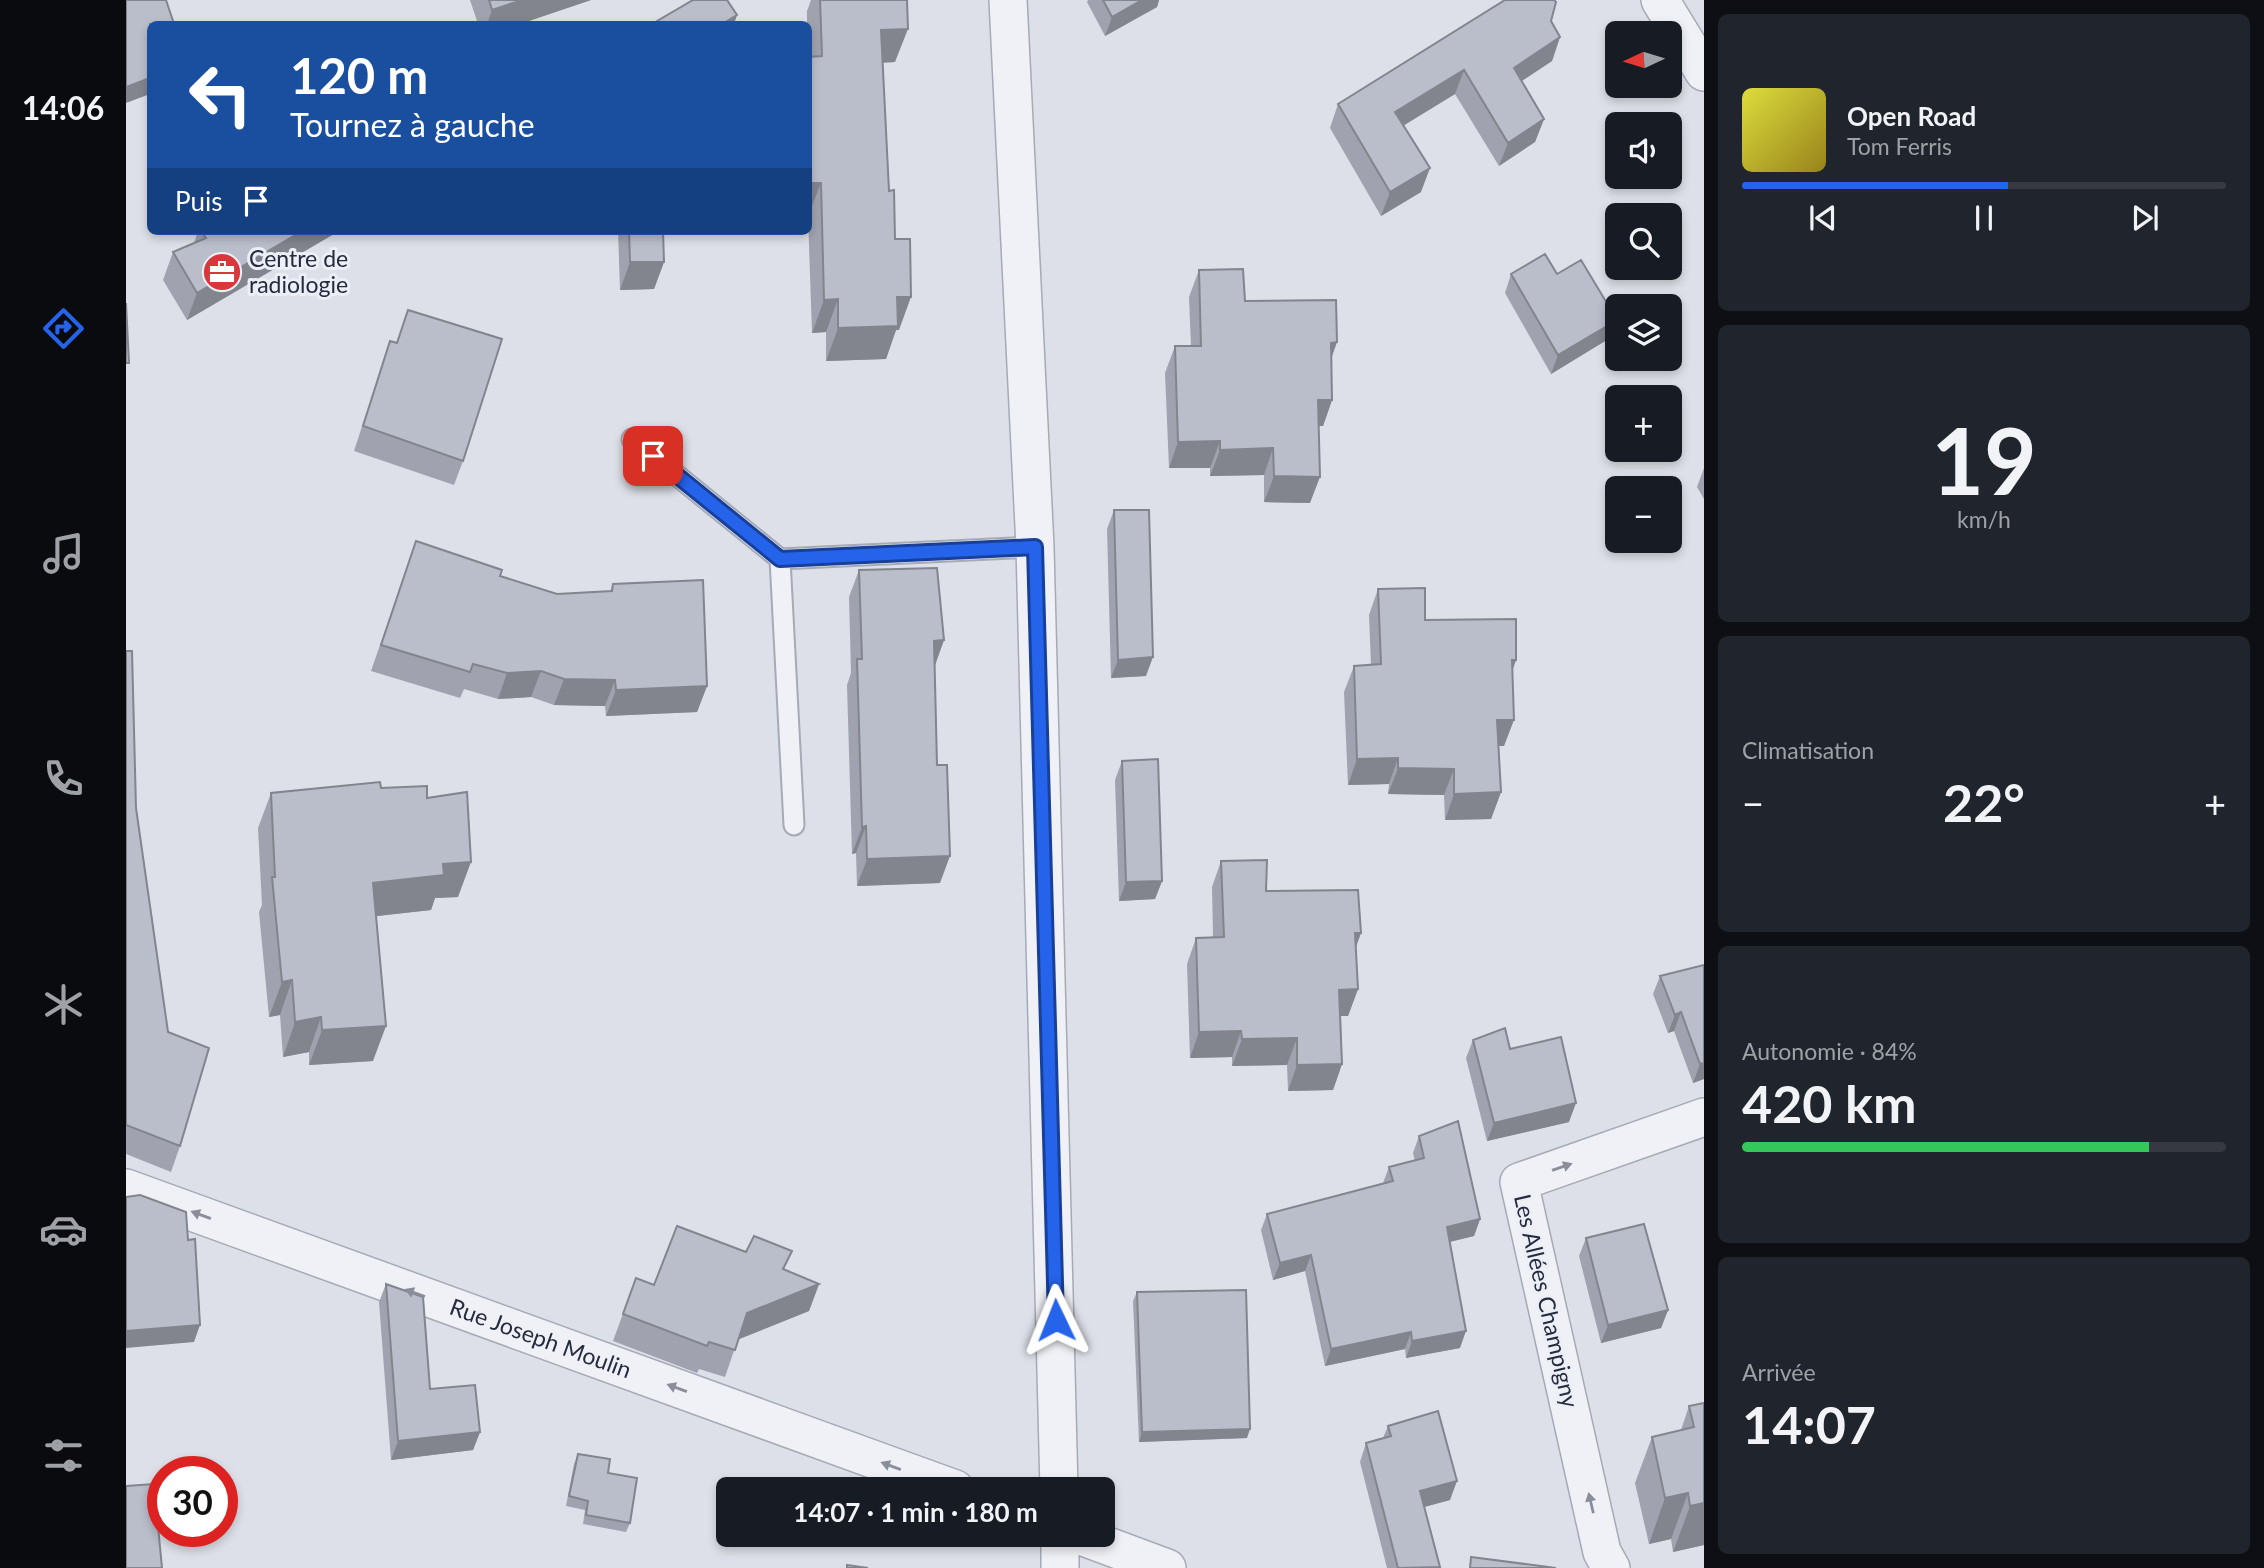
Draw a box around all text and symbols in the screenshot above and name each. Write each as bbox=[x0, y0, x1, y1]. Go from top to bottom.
north arrow bbox=[1605, 21, 1682, 98]
map controls bbox=[1605, 21, 1682, 553]
text: 120 m bbox=[290, 46, 428, 104]
icon: left bbox=[175, 49, 266, 140]
text: 14:06 bbox=[22, 88, 104, 127]
text: Open Road bbox=[1847, 100, 1976, 132]
text: Tournez à gauche bbox=[290, 105, 535, 144]
button: sound bbox=[1605, 112, 1682, 189]
text: Tom Ferris bbox=[1847, 132, 1952, 160]
icon: arrive bbox=[237, 182, 275, 220]
text: Puis bbox=[175, 185, 223, 217]
icon: previous bbox=[1804, 199, 1842, 237]
icon: pause bbox=[1965, 199, 2003, 237]
icon: next bbox=[2126, 199, 2164, 237]
button: search bbox=[1605, 203, 1682, 280]
place label: Centre de radiologie bbox=[249, 244, 348, 298]
office icon: Centre de radiologie bbox=[201, 251, 243, 293]
button: layers bbox=[1605, 294, 1682, 371]
icon: directions bbox=[39, 304, 88, 353]
button: + bbox=[1605, 385, 1682, 462]
text: 19 bbox=[1931, 405, 2037, 514]
pin bbox=[623, 426, 683, 486]
icon: arrive bbox=[634, 437, 672, 475]
button: − bbox=[1605, 476, 1682, 553]
text: km/h bbox=[1957, 505, 2011, 533]
icon: music bbox=[39, 529, 88, 578]
text: Climatisation bbox=[1742, 736, 1874, 764]
icon: phone bbox=[39, 754, 88, 803]
text: 22° bbox=[1943, 771, 2025, 833]
text: − bbox=[1742, 780, 1764, 826]
text: + bbox=[2204, 780, 2226, 826]
icon: climate bbox=[39, 980, 88, 1029]
text: Autonomie · 84% bbox=[1742, 1037, 1917, 1065]
text: 420 km bbox=[1742, 1072, 1916, 1134]
one-way arrow bbox=[1552, 1161, 1573, 1172]
street label: Les Allées Champigny bbox=[1509, 1191, 1585, 1410]
icon: car bbox=[39, 1205, 88, 1254]
one-way arrow bbox=[191, 1209, 212, 1220]
position arrow bbox=[1019, 1283, 1093, 1357]
one-way arrow bbox=[405, 1287, 426, 1298]
street label: Rue Joseph Moulin bbox=[446, 1292, 635, 1383]
text: Arrivée bbox=[1742, 1358, 1816, 1386]
one-way arrow bbox=[667, 1382, 688, 1393]
text: 14:07 bbox=[1742, 1393, 1876, 1455]
icon: filters bbox=[39, 1431, 88, 1480]
speed limit sign: 30 bbox=[147, 1456, 238, 1547]
one-way arrow bbox=[881, 1460, 902, 1471]
one-way arrow bbox=[1586, 1492, 1597, 1514]
text: 14:07 · 1 min · 180 m bbox=[793, 1496, 1038, 1528]

